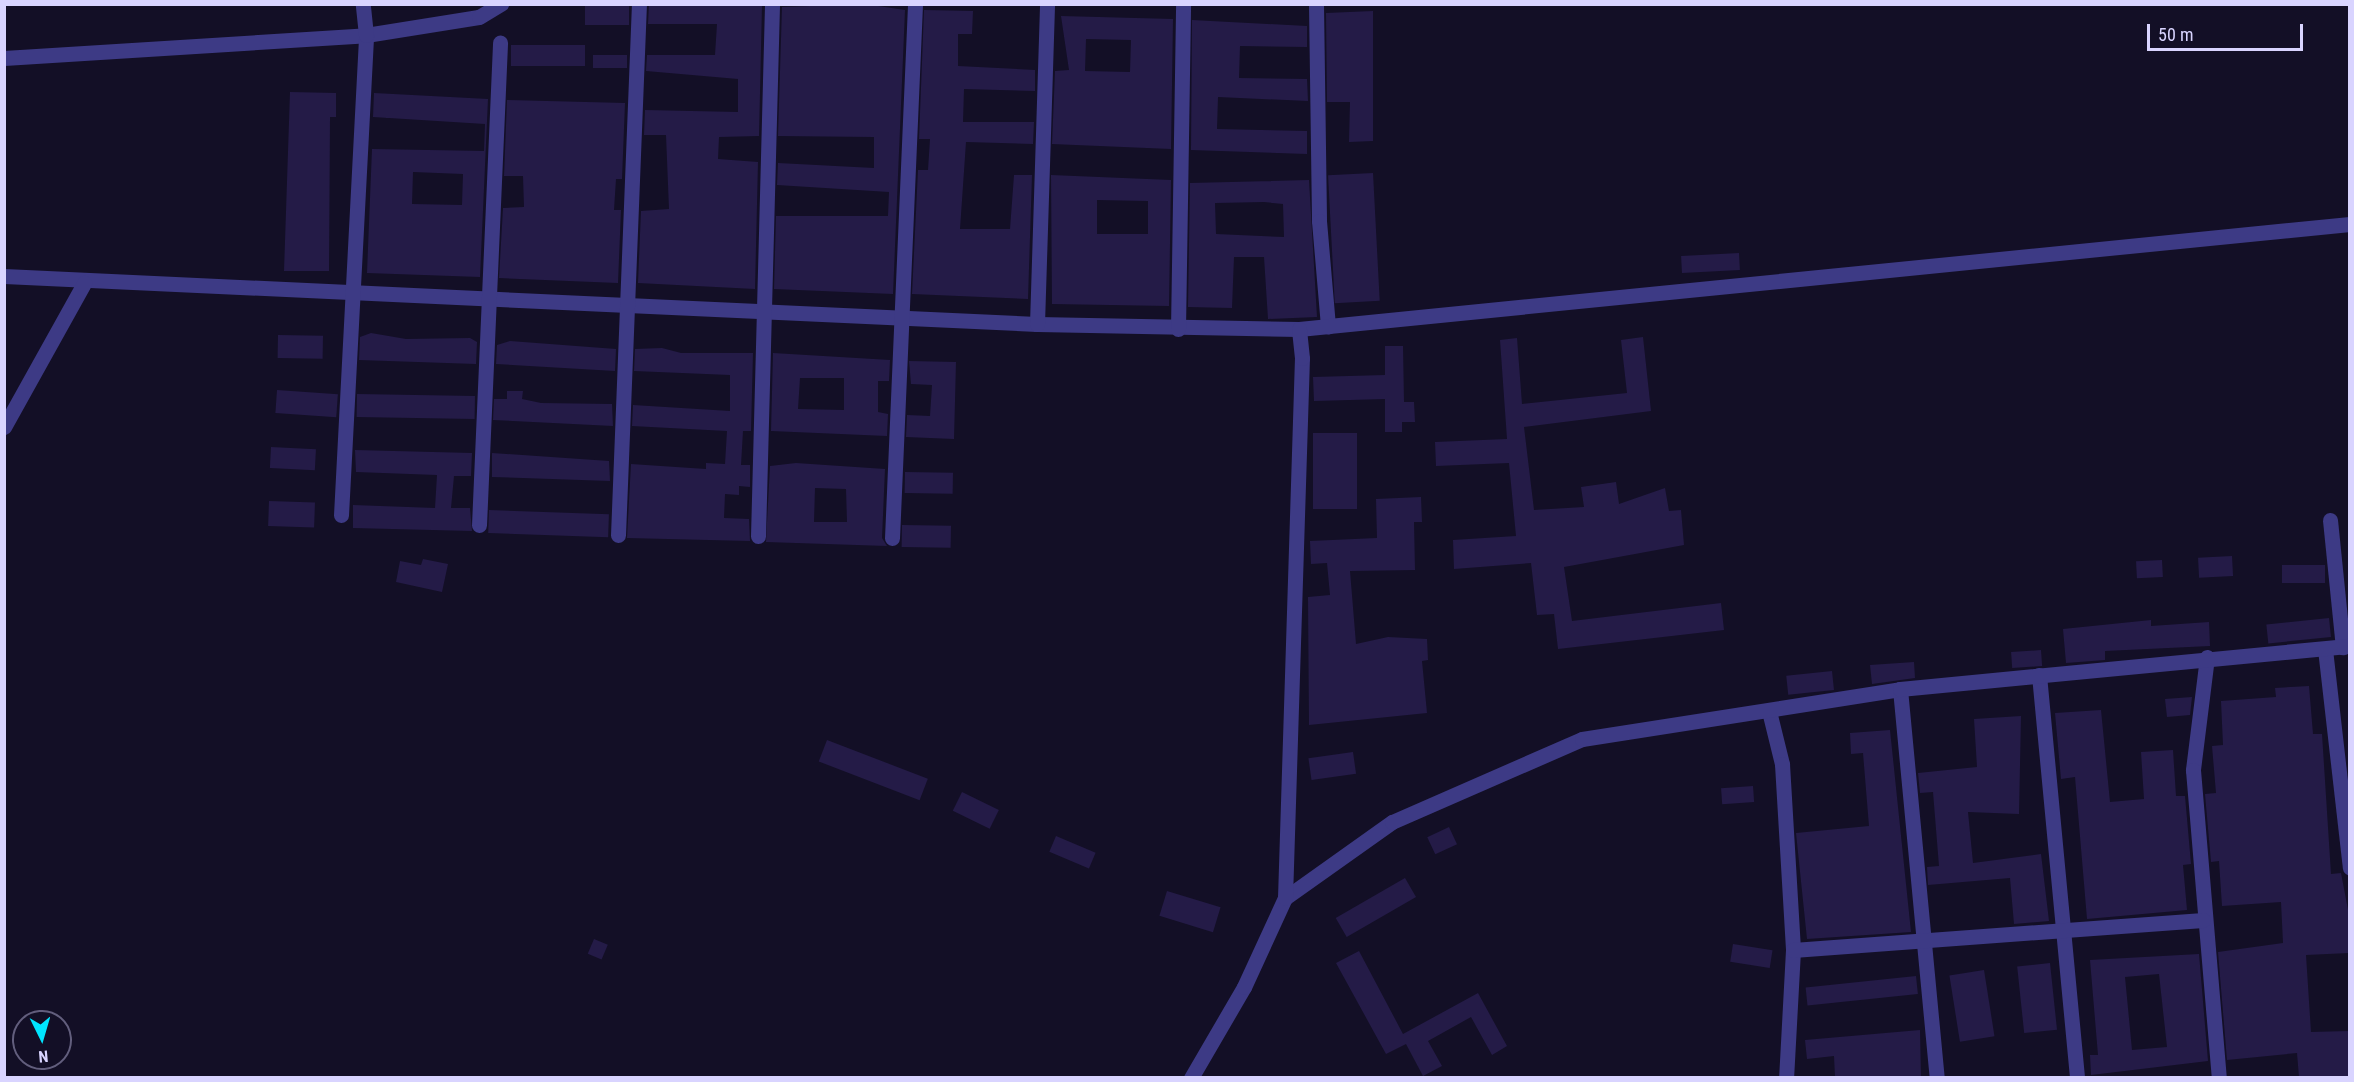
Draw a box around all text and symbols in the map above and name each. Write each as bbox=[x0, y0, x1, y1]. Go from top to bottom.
scale bar bbox=[2150, 12, 2306, 50]
text: 50 m bbox=[2158, 24, 2193, 45]
north arrow bbox=[12, 1010, 72, 1070]
text: N bbox=[38, 1047, 49, 1066]

